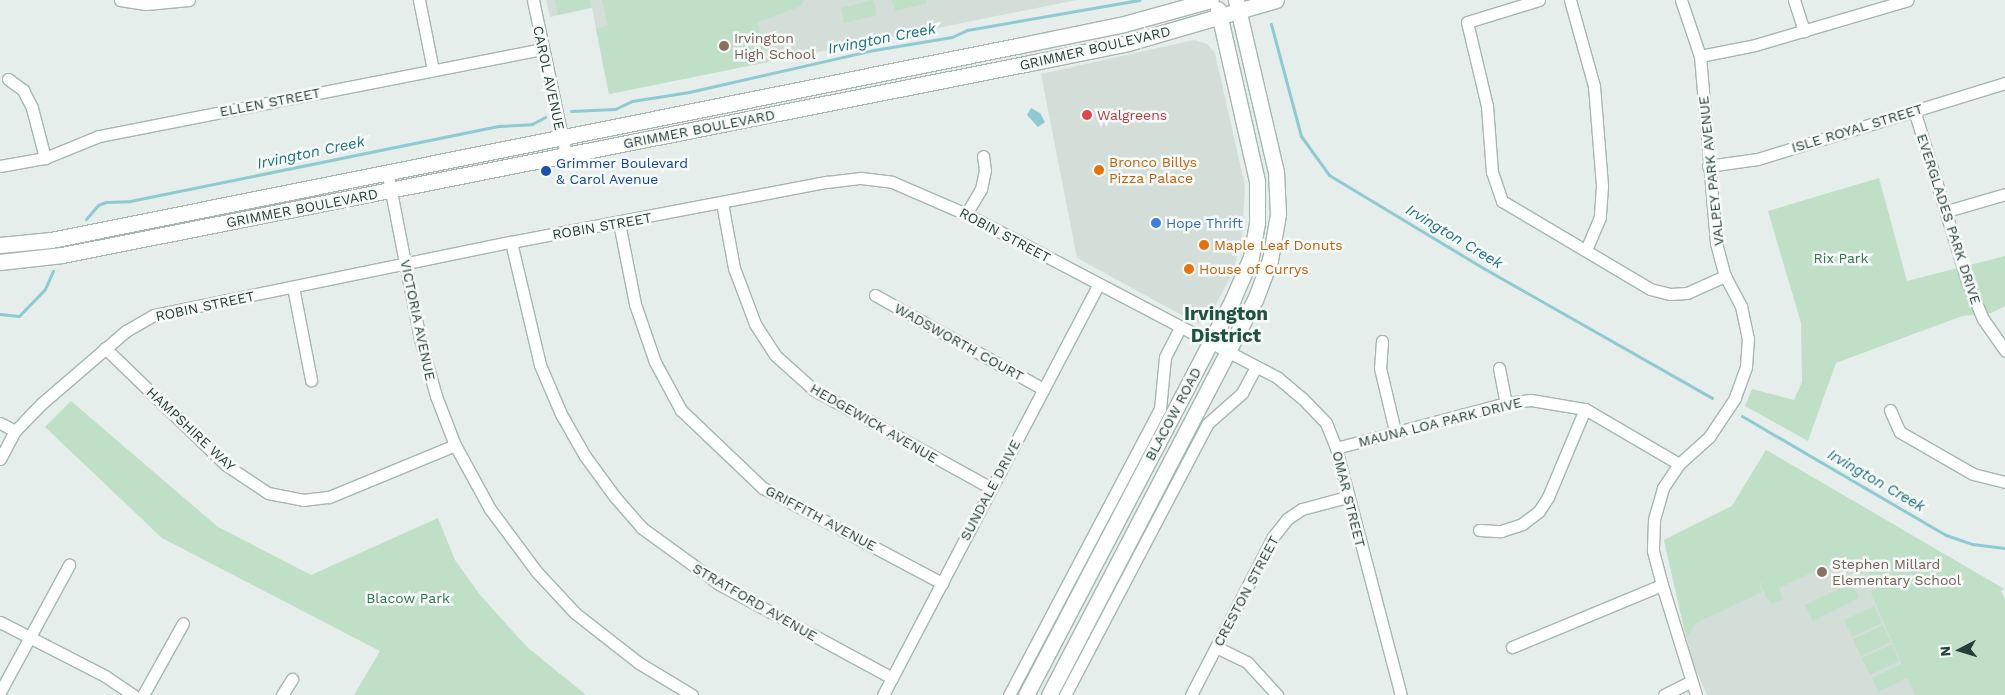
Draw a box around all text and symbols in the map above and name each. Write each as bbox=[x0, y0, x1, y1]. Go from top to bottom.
water label: Irvington Creek bbox=[827, 20, 937, 58]
street label: GRIMMER BOULEVARD bbox=[1018, 22, 1172, 74]
street label: CAROL AVENUE bbox=[530, 24, 568, 132]
place label: Irvington High School bbox=[734, 30, 815, 62]
marker: Irvington High School bbox=[718, 40, 730, 52]
street label: ELLEN STREET bbox=[218, 84, 322, 120]
street label: VALPEY PARK AVENUE bbox=[1695, 95, 1727, 247]
street label: ISLE ROYAL STREET bbox=[1789, 100, 1925, 156]
street label: GRIMMER BOULEVARD bbox=[622, 106, 776, 152]
place label: Walgreens bbox=[1097, 107, 1167, 123]
marker: Walgreens bbox=[1081, 109, 1093, 121]
street label: EVERGLADES PARK DRIVE bbox=[1913, 131, 1985, 307]
water label: Irvington Creek bbox=[256, 133, 366, 173]
place label: Bronco Billys Pizza Palace bbox=[1109, 154, 1197, 186]
place label: Grimmer Boulevard & Carol Avenue bbox=[556, 155, 688, 188]
marker: Bronco Billys Pizza Palace bbox=[1093, 164, 1105, 176]
marker: Grimmer Boulevard & Carol Avenue bbox=[540, 165, 552, 177]
street label: GRIMMER BOULEVARD bbox=[225, 185, 379, 231]
water label: Irvington Creek bbox=[1402, 201, 1506, 273]
street label: ROBIN STREET bbox=[957, 204, 1053, 266]
street label: ROBIN STREET bbox=[551, 209, 653, 243]
place label: Hope Thrift bbox=[1166, 215, 1243, 231]
marker: Hope Thrift bbox=[1150, 217, 1162, 229]
place label: Maple Leaf Donuts bbox=[1214, 237, 1343, 253]
marker: Maple Leaf Donuts bbox=[1198, 239, 1210, 251]
park label: Rix Park bbox=[1813, 250, 1869, 266]
street label: VICTORIA AVENUE bbox=[397, 257, 439, 383]
place label: House of Currys bbox=[1199, 261, 1309, 277]
marker: House of Currys bbox=[1183, 263, 1195, 275]
street label: ROBIN STREET bbox=[154, 287, 256, 325]
street label: WADSWORTH COURT bbox=[892, 300, 1026, 384]
district label: Irvington District bbox=[1184, 303, 1268, 347]
street label: BLACOW ROAD bbox=[1141, 364, 1205, 464]
street label: HEDGEWICK AVENUE bbox=[807, 379, 941, 467]
street label: HAMPSHIRE WAY bbox=[143, 383, 239, 475]
street label: MAUNA LOA PARK DRIVE bbox=[1356, 393, 1524, 451]
street label: SUNDALE DRIVE bbox=[956, 437, 1024, 543]
water label: Irvington Creek bbox=[1824, 446, 1928, 516]
street label: OMAR STREET bbox=[1329, 449, 1369, 549]
street label: GRIFFITH AVENUE bbox=[762, 482, 880, 554]
street label: CRESTON STREET bbox=[1210, 533, 1282, 649]
place label: Stephen Millard Elementary School bbox=[1832, 556, 1961, 588]
street label: STRATFORD AVENUE bbox=[690, 559, 820, 645]
marker: Stephen Millard Elementary School bbox=[1816, 566, 1828, 578]
park label: Blacow Park bbox=[366, 590, 450, 606]
north arrow bbox=[1935, 625, 1985, 675]
text: N bbox=[1937, 645, 1953, 657]

